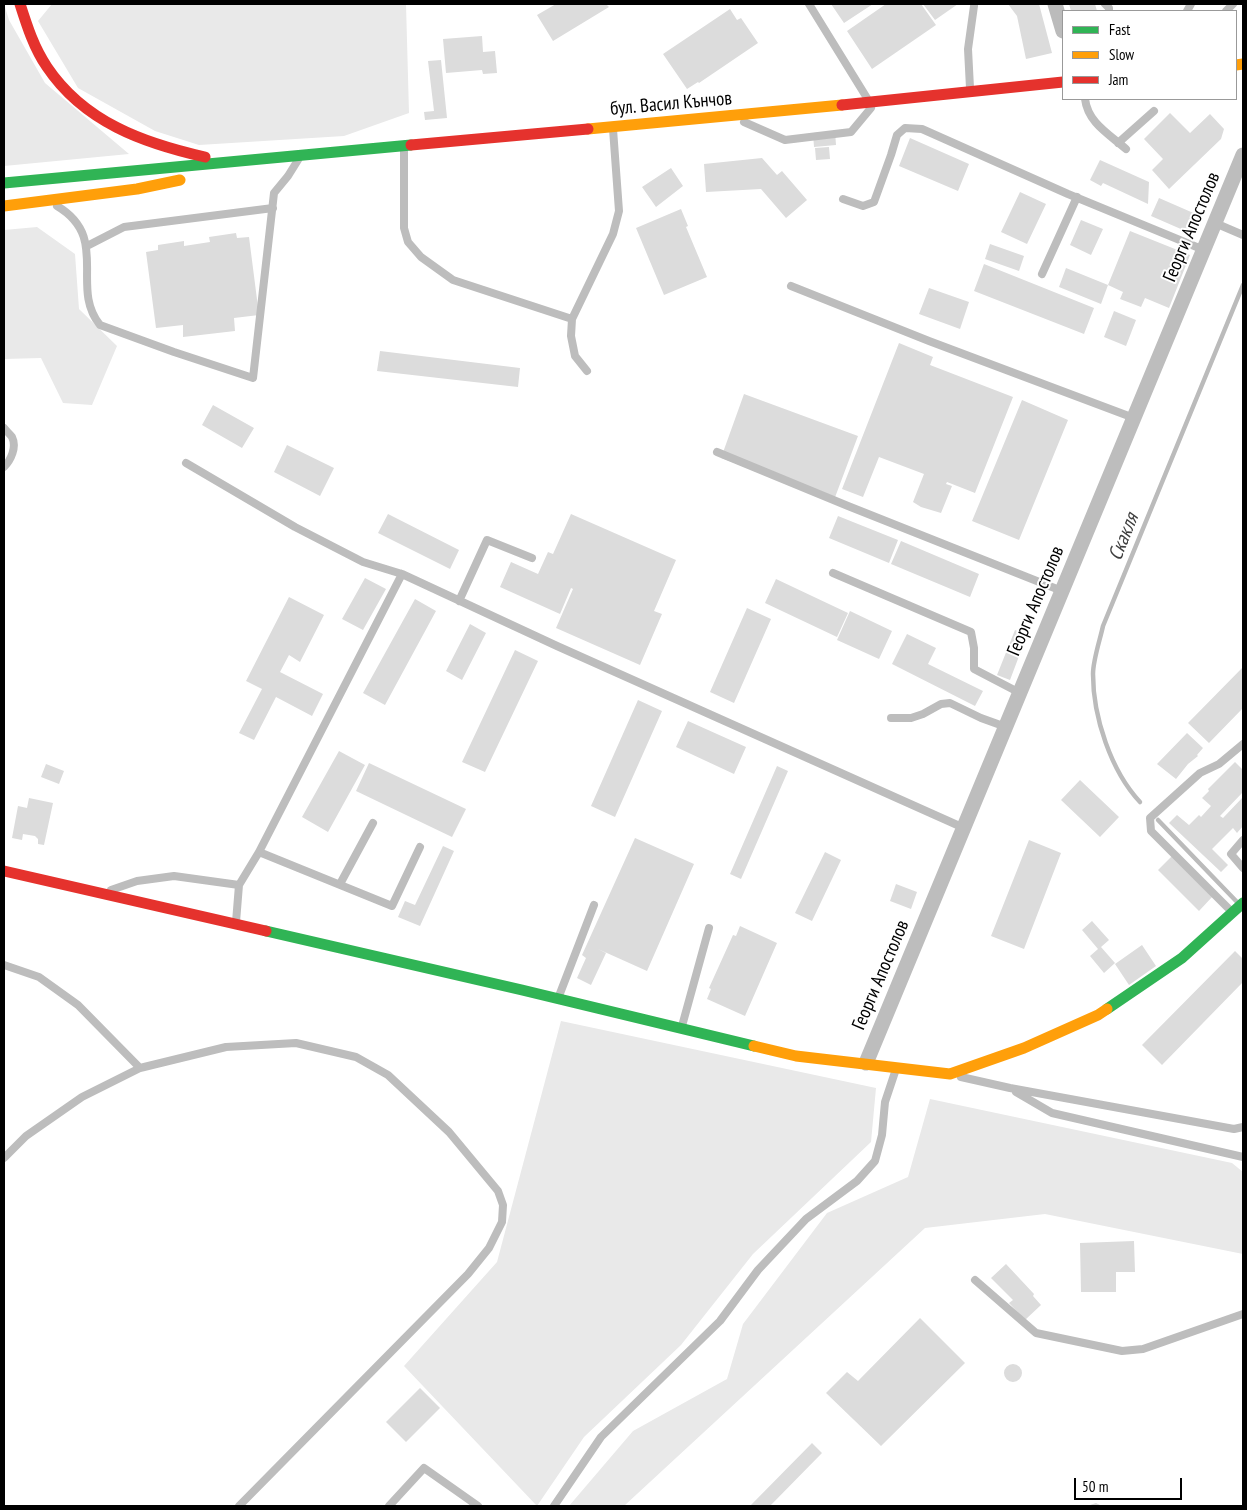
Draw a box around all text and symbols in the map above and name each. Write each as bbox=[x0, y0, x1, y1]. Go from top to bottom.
legend bbox=[1062, 10, 1237, 100]
text: Fast bbox=[1109, 20, 1130, 39]
text: Slow bbox=[1109, 45, 1134, 64]
text: Jam bbox=[1109, 70, 1128, 89]
street label: бул. Васил Кънчов bbox=[609, 87, 733, 121]
street label: Георги Апостолов bbox=[1159, 169, 1225, 285]
water label: Скакля bbox=[1104, 510, 1144, 564]
street label: Георги Апостолов bbox=[1003, 543, 1069, 659]
street label: Георги Апостолов bbox=[848, 917, 914, 1033]
scale bar bbox=[1077, 1468, 1184, 1500]
text: 50 m bbox=[1082, 1477, 1108, 1496]

